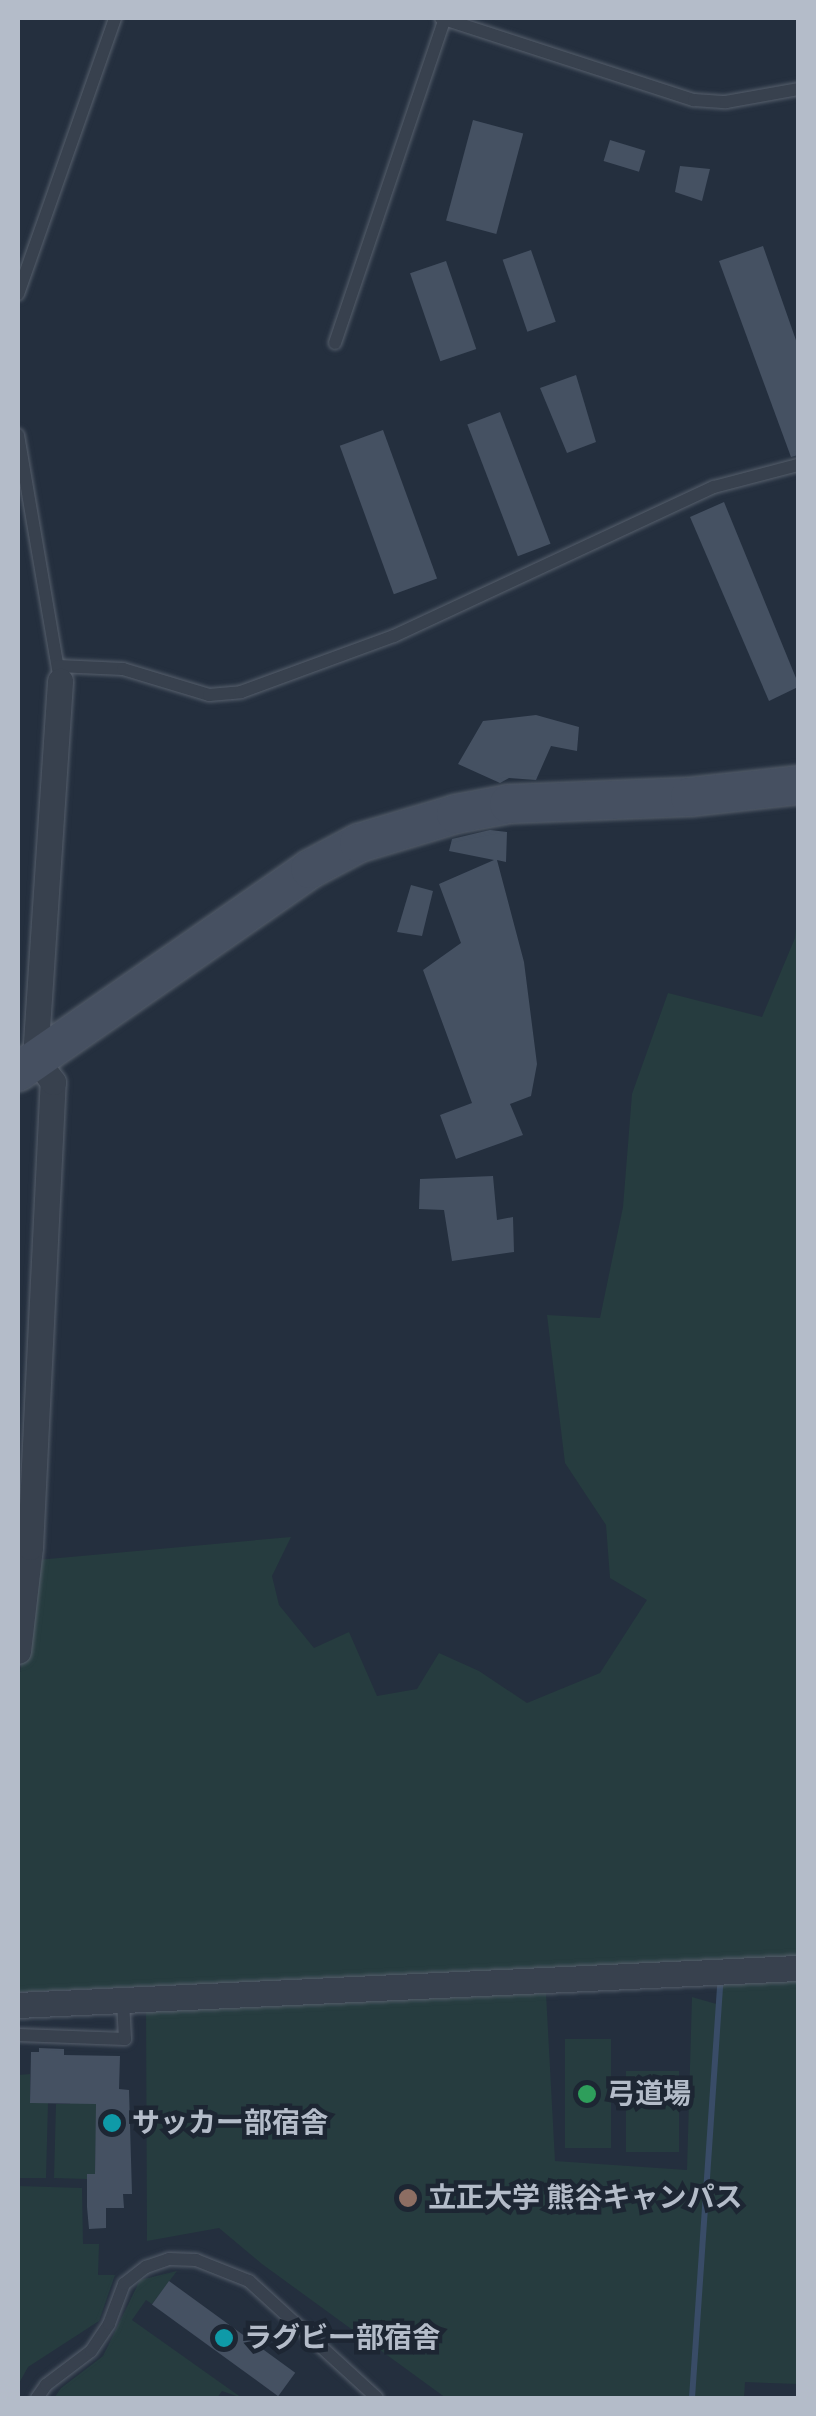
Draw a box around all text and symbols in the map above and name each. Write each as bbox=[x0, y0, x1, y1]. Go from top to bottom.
place label: 弓道場 bbox=[607, 2077, 691, 2111]
marker: 弓道場 bbox=[576, 2083, 598, 2105]
place label: サッカー部宿舎 bbox=[132, 2106, 328, 2140]
marker: サッカー部宿舎 bbox=[101, 2112, 123, 2134]
place label: 立正大学 熊谷キャンパス bbox=[428, 2181, 742, 2215]
marker: 立正大学 熊谷キャンパス bbox=[397, 2187, 419, 2209]
place label: ラグビー部宿舎 bbox=[244, 2321, 440, 2355]
marker: ラグビー部宿舎 bbox=[213, 2327, 235, 2349]

